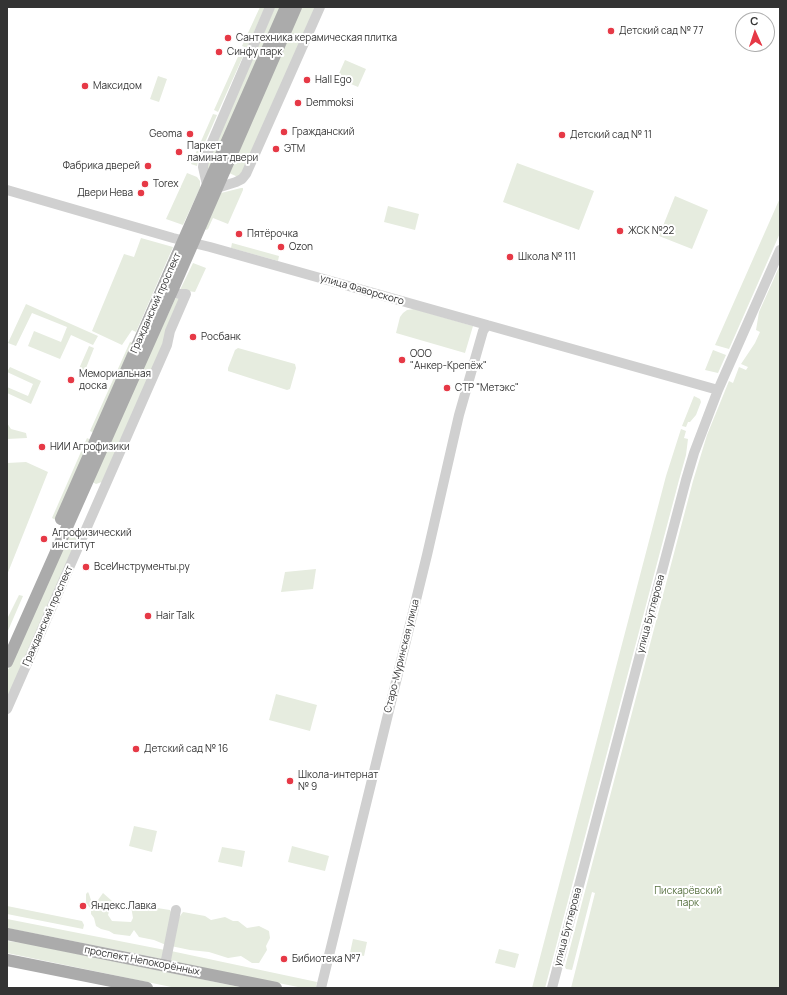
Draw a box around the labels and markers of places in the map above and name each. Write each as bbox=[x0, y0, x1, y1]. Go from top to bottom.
place label: Детский сад № 77 bbox=[619, 25, 703, 37]
marker: Детский сад № 77 bbox=[606, 26, 616, 36]
place label: Сантехника керамическая плитка bbox=[236, 32, 397, 44]
marker: Сантехника керамическая плитка bbox=[223, 33, 233, 43]
place label: Синфу парк bbox=[227, 46, 282, 58]
marker: Синфу парк bbox=[214, 47, 224, 57]
place label: Hall Ego bbox=[315, 74, 352, 86]
marker: Hall Ego bbox=[302, 75, 312, 85]
place label: Максидом bbox=[93, 80, 142, 92]
marker: Максидом bbox=[80, 81, 90, 91]
place label: Demmoksi bbox=[306, 97, 354, 109]
marker: Demmoksi bbox=[293, 98, 303, 108]
place label: Гражданский bbox=[292, 126, 354, 138]
marker: Гражданский bbox=[279, 127, 289, 137]
place label: Geoma bbox=[149, 128, 182, 140]
marker: Geoma bbox=[185, 129, 195, 139]
place label: Детский сад № 11 bbox=[570, 129, 652, 141]
marker: Детский сад № 11 bbox=[557, 130, 567, 140]
place label: Паркет ламинат двери bbox=[187, 140, 258, 164]
place label: ЭТМ bbox=[284, 143, 305, 155]
marker: ЭТМ bbox=[271, 144, 281, 154]
marker: Паркет ламинат двери bbox=[174, 147, 184, 157]
place label: Фабрика дверей bbox=[63, 160, 140, 172]
marker: Фабрика дверей bbox=[143, 161, 153, 171]
place label: Torex bbox=[153, 178, 178, 190]
marker: Torex bbox=[140, 179, 150, 189]
place label: Двери Нева bbox=[77, 187, 133, 199]
marker: Двери Нева bbox=[136, 188, 146, 198]
place label: ЖСК №22 bbox=[628, 225, 674, 237]
marker: ЖСК №22 bbox=[615, 226, 625, 236]
place label: Пятёрочка bbox=[247, 228, 298, 240]
marker: Пятёрочка bbox=[234, 229, 244, 239]
place label: Ozon bbox=[289, 241, 313, 253]
marker: Ozon bbox=[276, 242, 286, 252]
place label: Школа № 111 bbox=[518, 251, 576, 263]
marker: Школа № 111 bbox=[505, 252, 515, 262]
place label: Росбанк bbox=[201, 331, 241, 343]
marker: Росбанк bbox=[188, 332, 198, 342]
place label: ООО "Анкер-Крепёж" bbox=[410, 348, 487, 372]
marker: ООО "Анкер-Крепёж" bbox=[397, 355, 407, 365]
place label: Мемориальная доска bbox=[79, 368, 151, 392]
marker: Мемориальная доска bbox=[66, 375, 76, 385]
place label: СТР "Метэкс" bbox=[455, 382, 519, 394]
marker: СТР "Метэкс" bbox=[442, 383, 452, 393]
place label: НИИ Агрофизики bbox=[50, 441, 130, 453]
marker: НИИ Агрофизики bbox=[37, 442, 47, 452]
place label: Агрофизический институт bbox=[52, 527, 132, 550]
marker: Агрофизический институт bbox=[39, 534, 49, 544]
place label: ВсеИнструменты.ру bbox=[94, 561, 190, 573]
marker: ВсеИнструменты.ру bbox=[81, 562, 91, 572]
place label: Hair Talk bbox=[156, 610, 194, 622]
marker: Hair Talk bbox=[143, 611, 153, 621]
place label: Детский сад № 16 bbox=[144, 743, 228, 755]
marker: Детский сад № 16 bbox=[131, 744, 141, 754]
place label: Школа-интернат № 9 bbox=[298, 769, 378, 792]
marker: Школа-интернат № 9 bbox=[285, 776, 295, 786]
place label: Яндекс.Лавка bbox=[91, 900, 156, 912]
marker: Яндекс.Лавка bbox=[78, 901, 88, 911]
place label: Бибиотека №7 bbox=[292, 953, 361, 965]
marker: Бибиотека №7 bbox=[279, 954, 289, 964]

